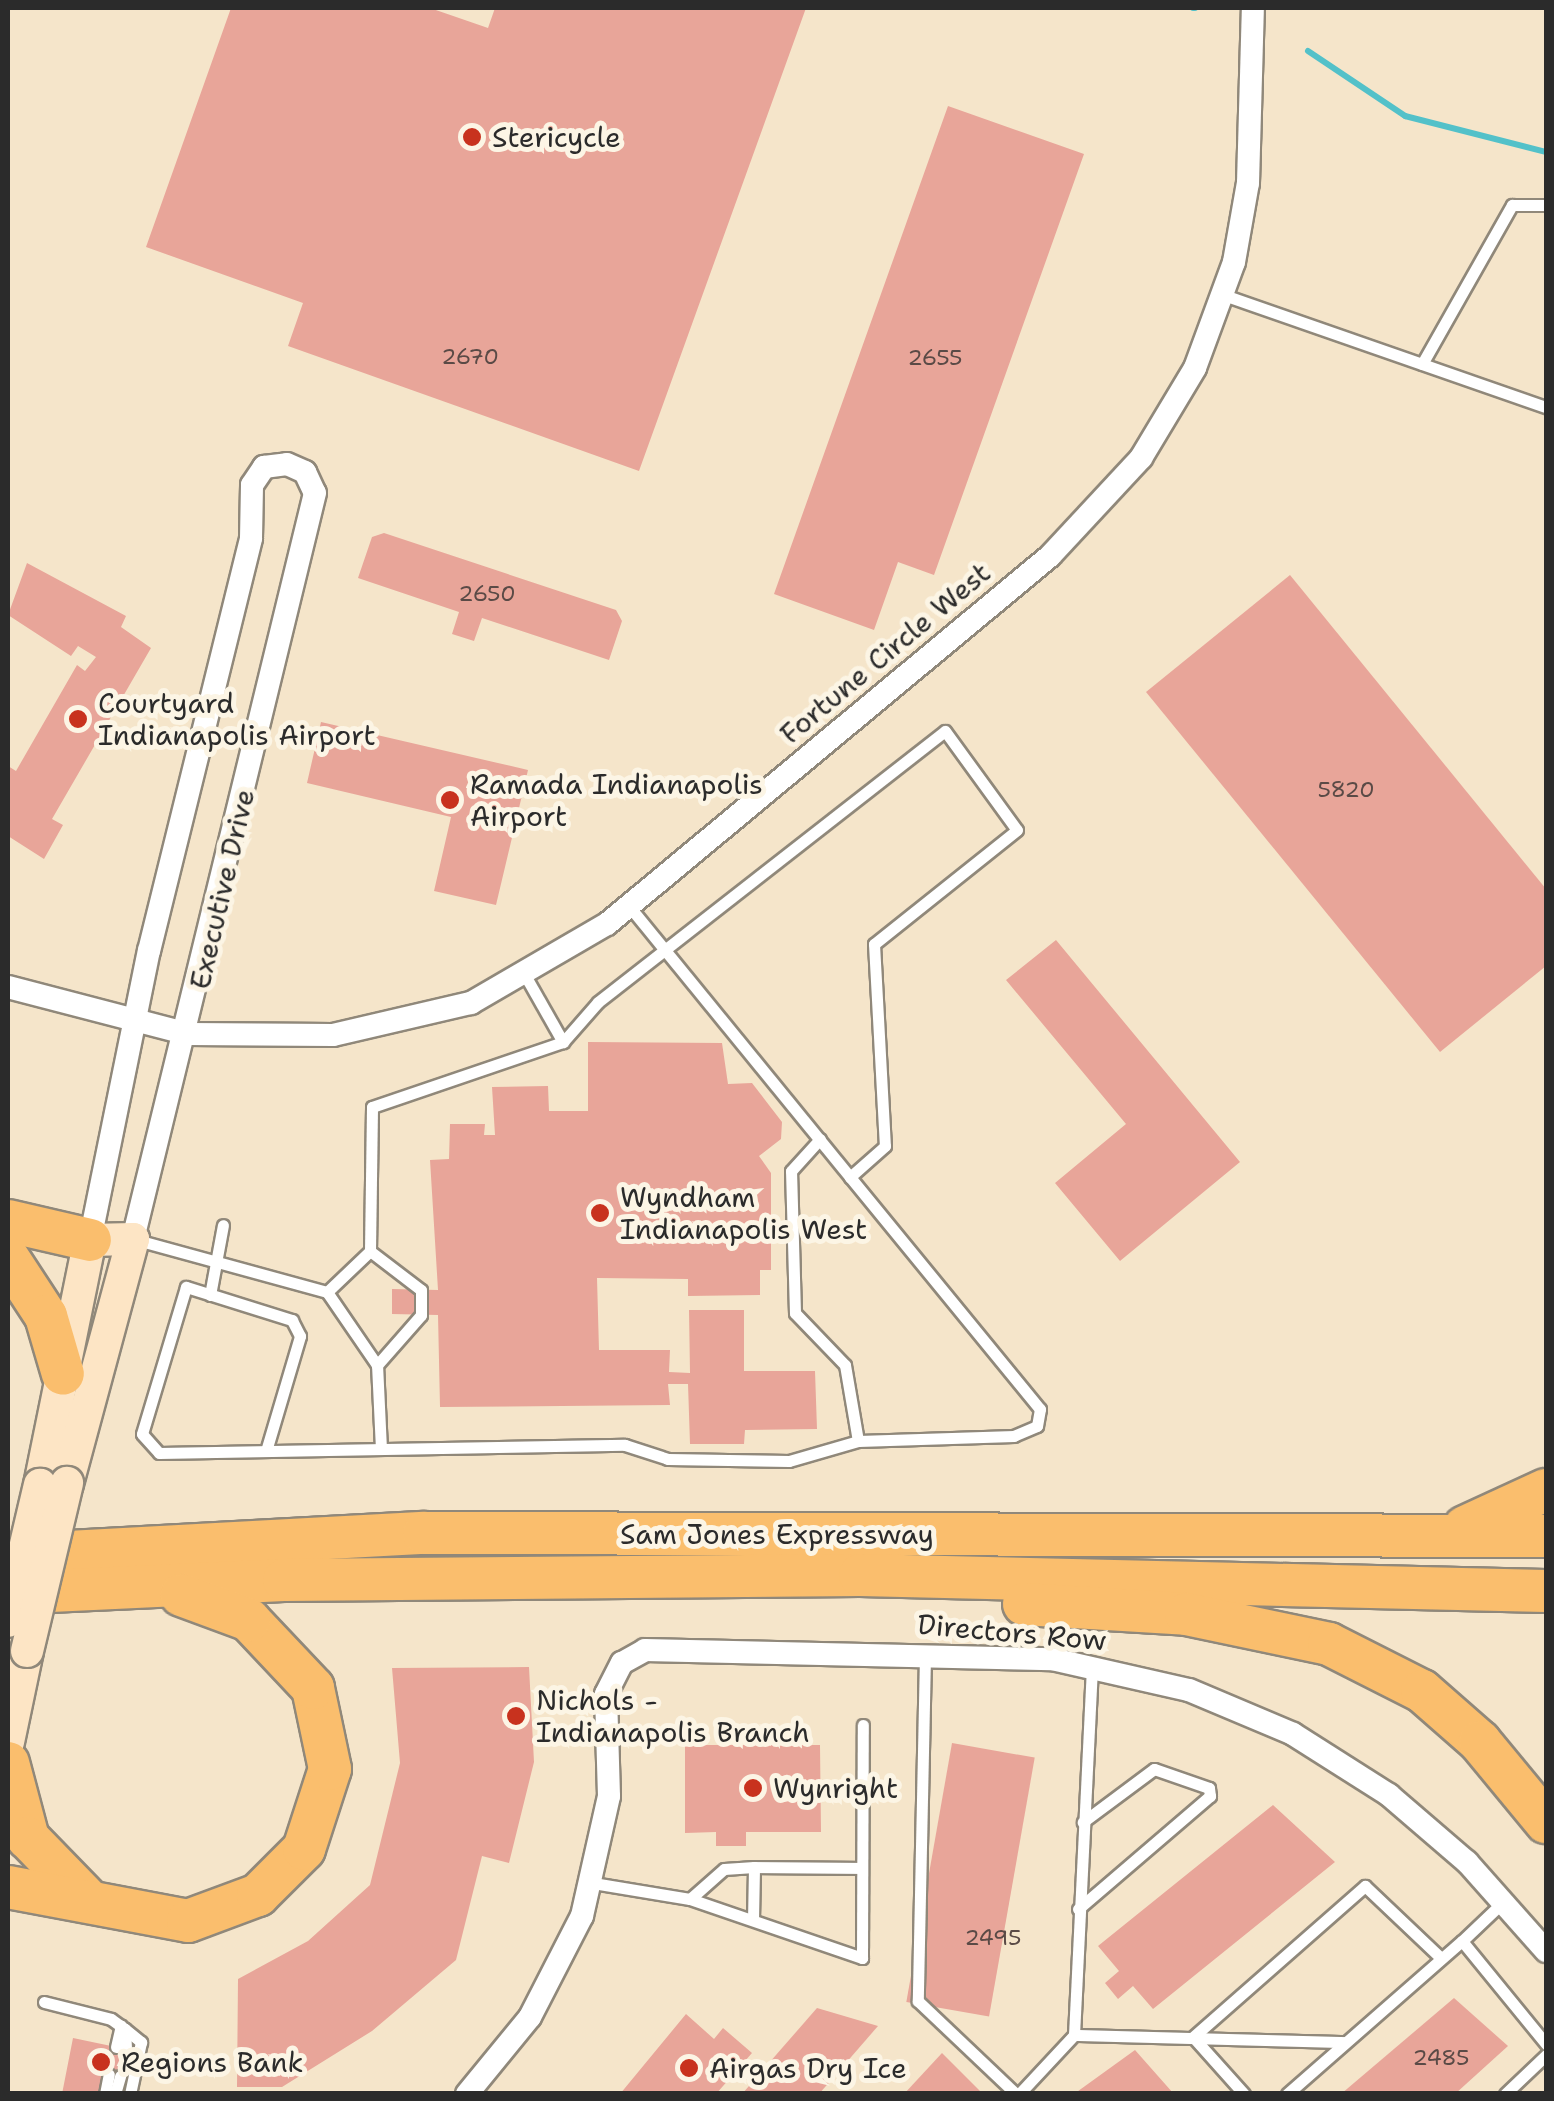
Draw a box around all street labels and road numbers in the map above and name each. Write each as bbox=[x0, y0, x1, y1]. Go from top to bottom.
street label: Fortune Circle West bbox=[773, 555, 997, 751]
street label: Executive Drive bbox=[183, 786, 261, 992]
street label: Sam Jones Expressway bbox=[620, 1517, 934, 1551]
street label: Directors Row bbox=[916, 1607, 1108, 1657]

